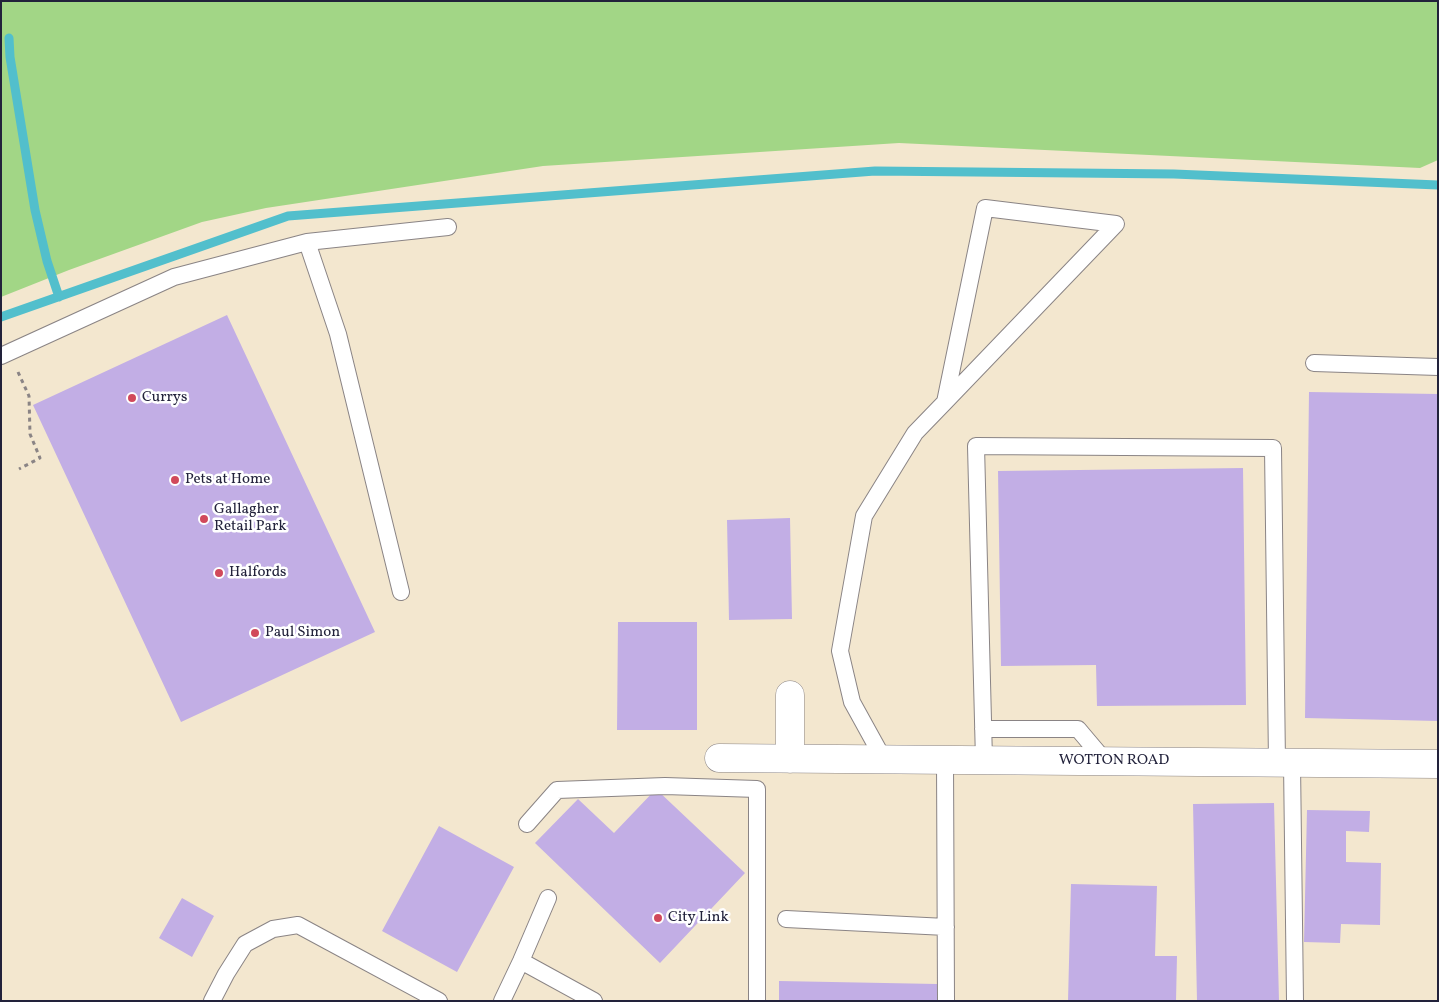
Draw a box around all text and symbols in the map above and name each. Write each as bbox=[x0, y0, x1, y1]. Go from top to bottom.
place label: Currys bbox=[142, 389, 187, 407]
marker: Currys bbox=[126, 392, 138, 404]
place label: Pets at Home bbox=[185, 471, 270, 489]
marker: Pets at Home bbox=[169, 474, 181, 486]
place label: Gallagher Retail Park bbox=[214, 501, 286, 536]
marker: Gallagher Retail Park bbox=[198, 513, 210, 525]
place label: Halfords bbox=[229, 564, 287, 582]
marker: Halfords bbox=[213, 567, 225, 579]
place label: Paul Simon bbox=[265, 624, 340, 642]
marker: Paul Simon bbox=[249, 627, 261, 639]
street label: WOTTON ROAD bbox=[1059, 752, 1169, 770]
place label: City Link bbox=[668, 909, 729, 927]
marker: City Link bbox=[652, 912, 664, 924]

